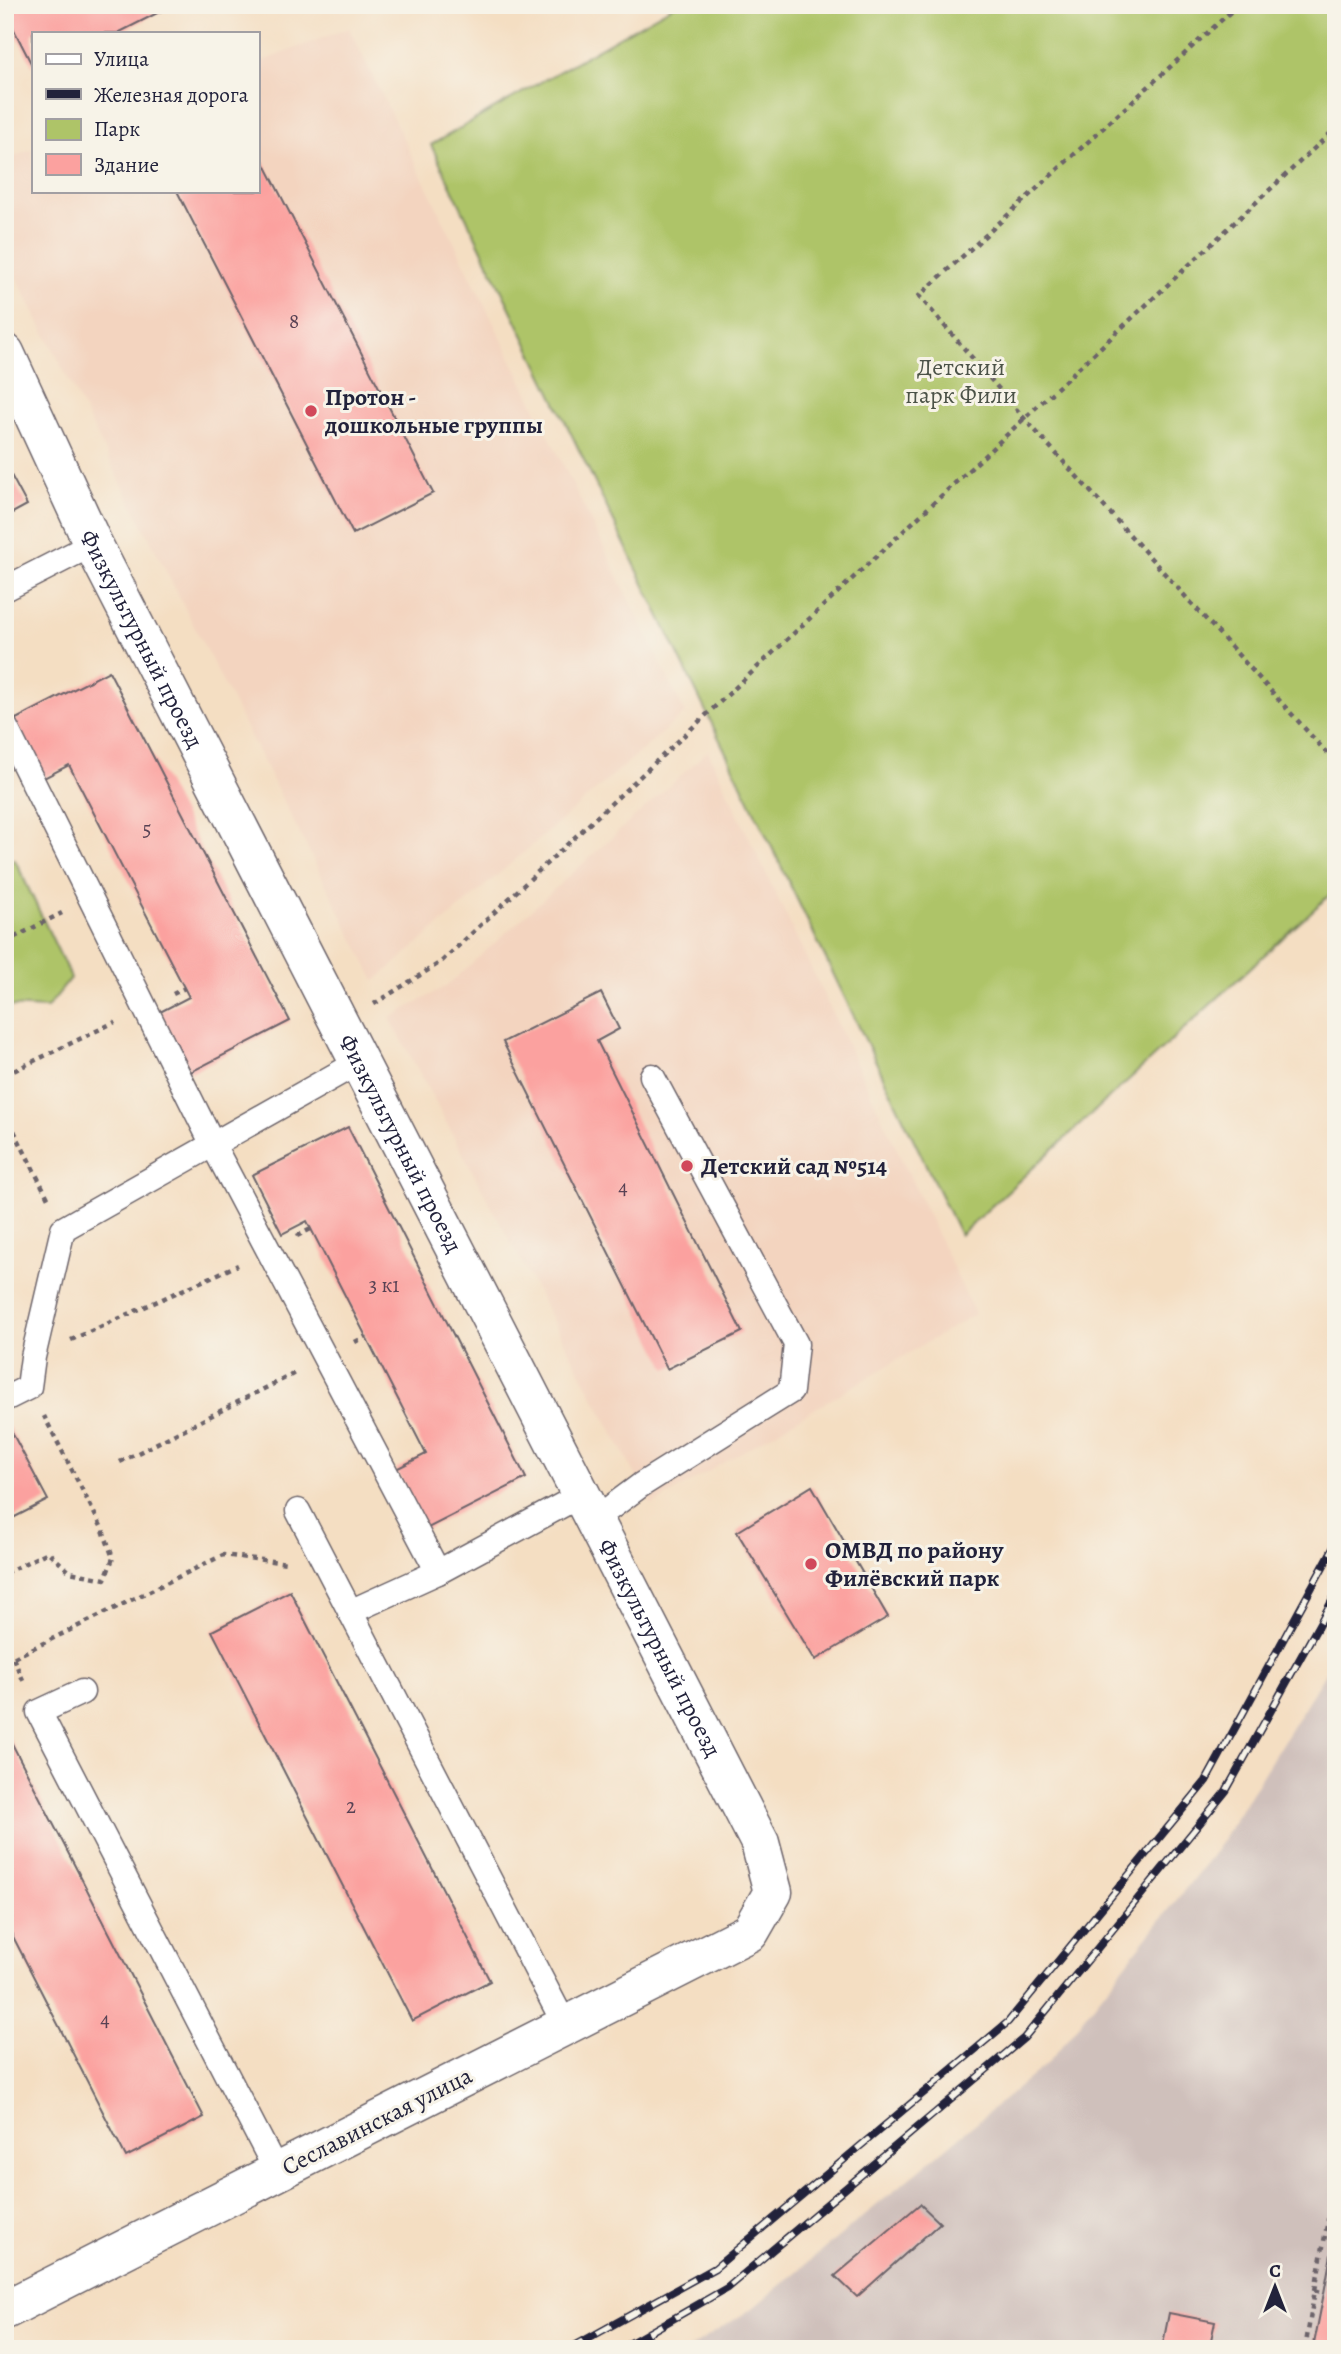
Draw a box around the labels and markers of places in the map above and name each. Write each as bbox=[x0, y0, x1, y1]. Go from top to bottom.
place label: Протон - дошкольные группы bbox=[324, 381, 543, 441]
marker: Протон - дошкольные группы bbox=[303, 403, 319, 419]
place label: Детский сад №514 bbox=[701, 1150, 887, 1182]
marker: Детский сад №514 bbox=[679, 1158, 695, 1174]
place label: ОМВД по району Филёвский парк bbox=[825, 1534, 1004, 1594]
marker: ОМВД по району Филёвский парк bbox=[803, 1556, 819, 1572]

